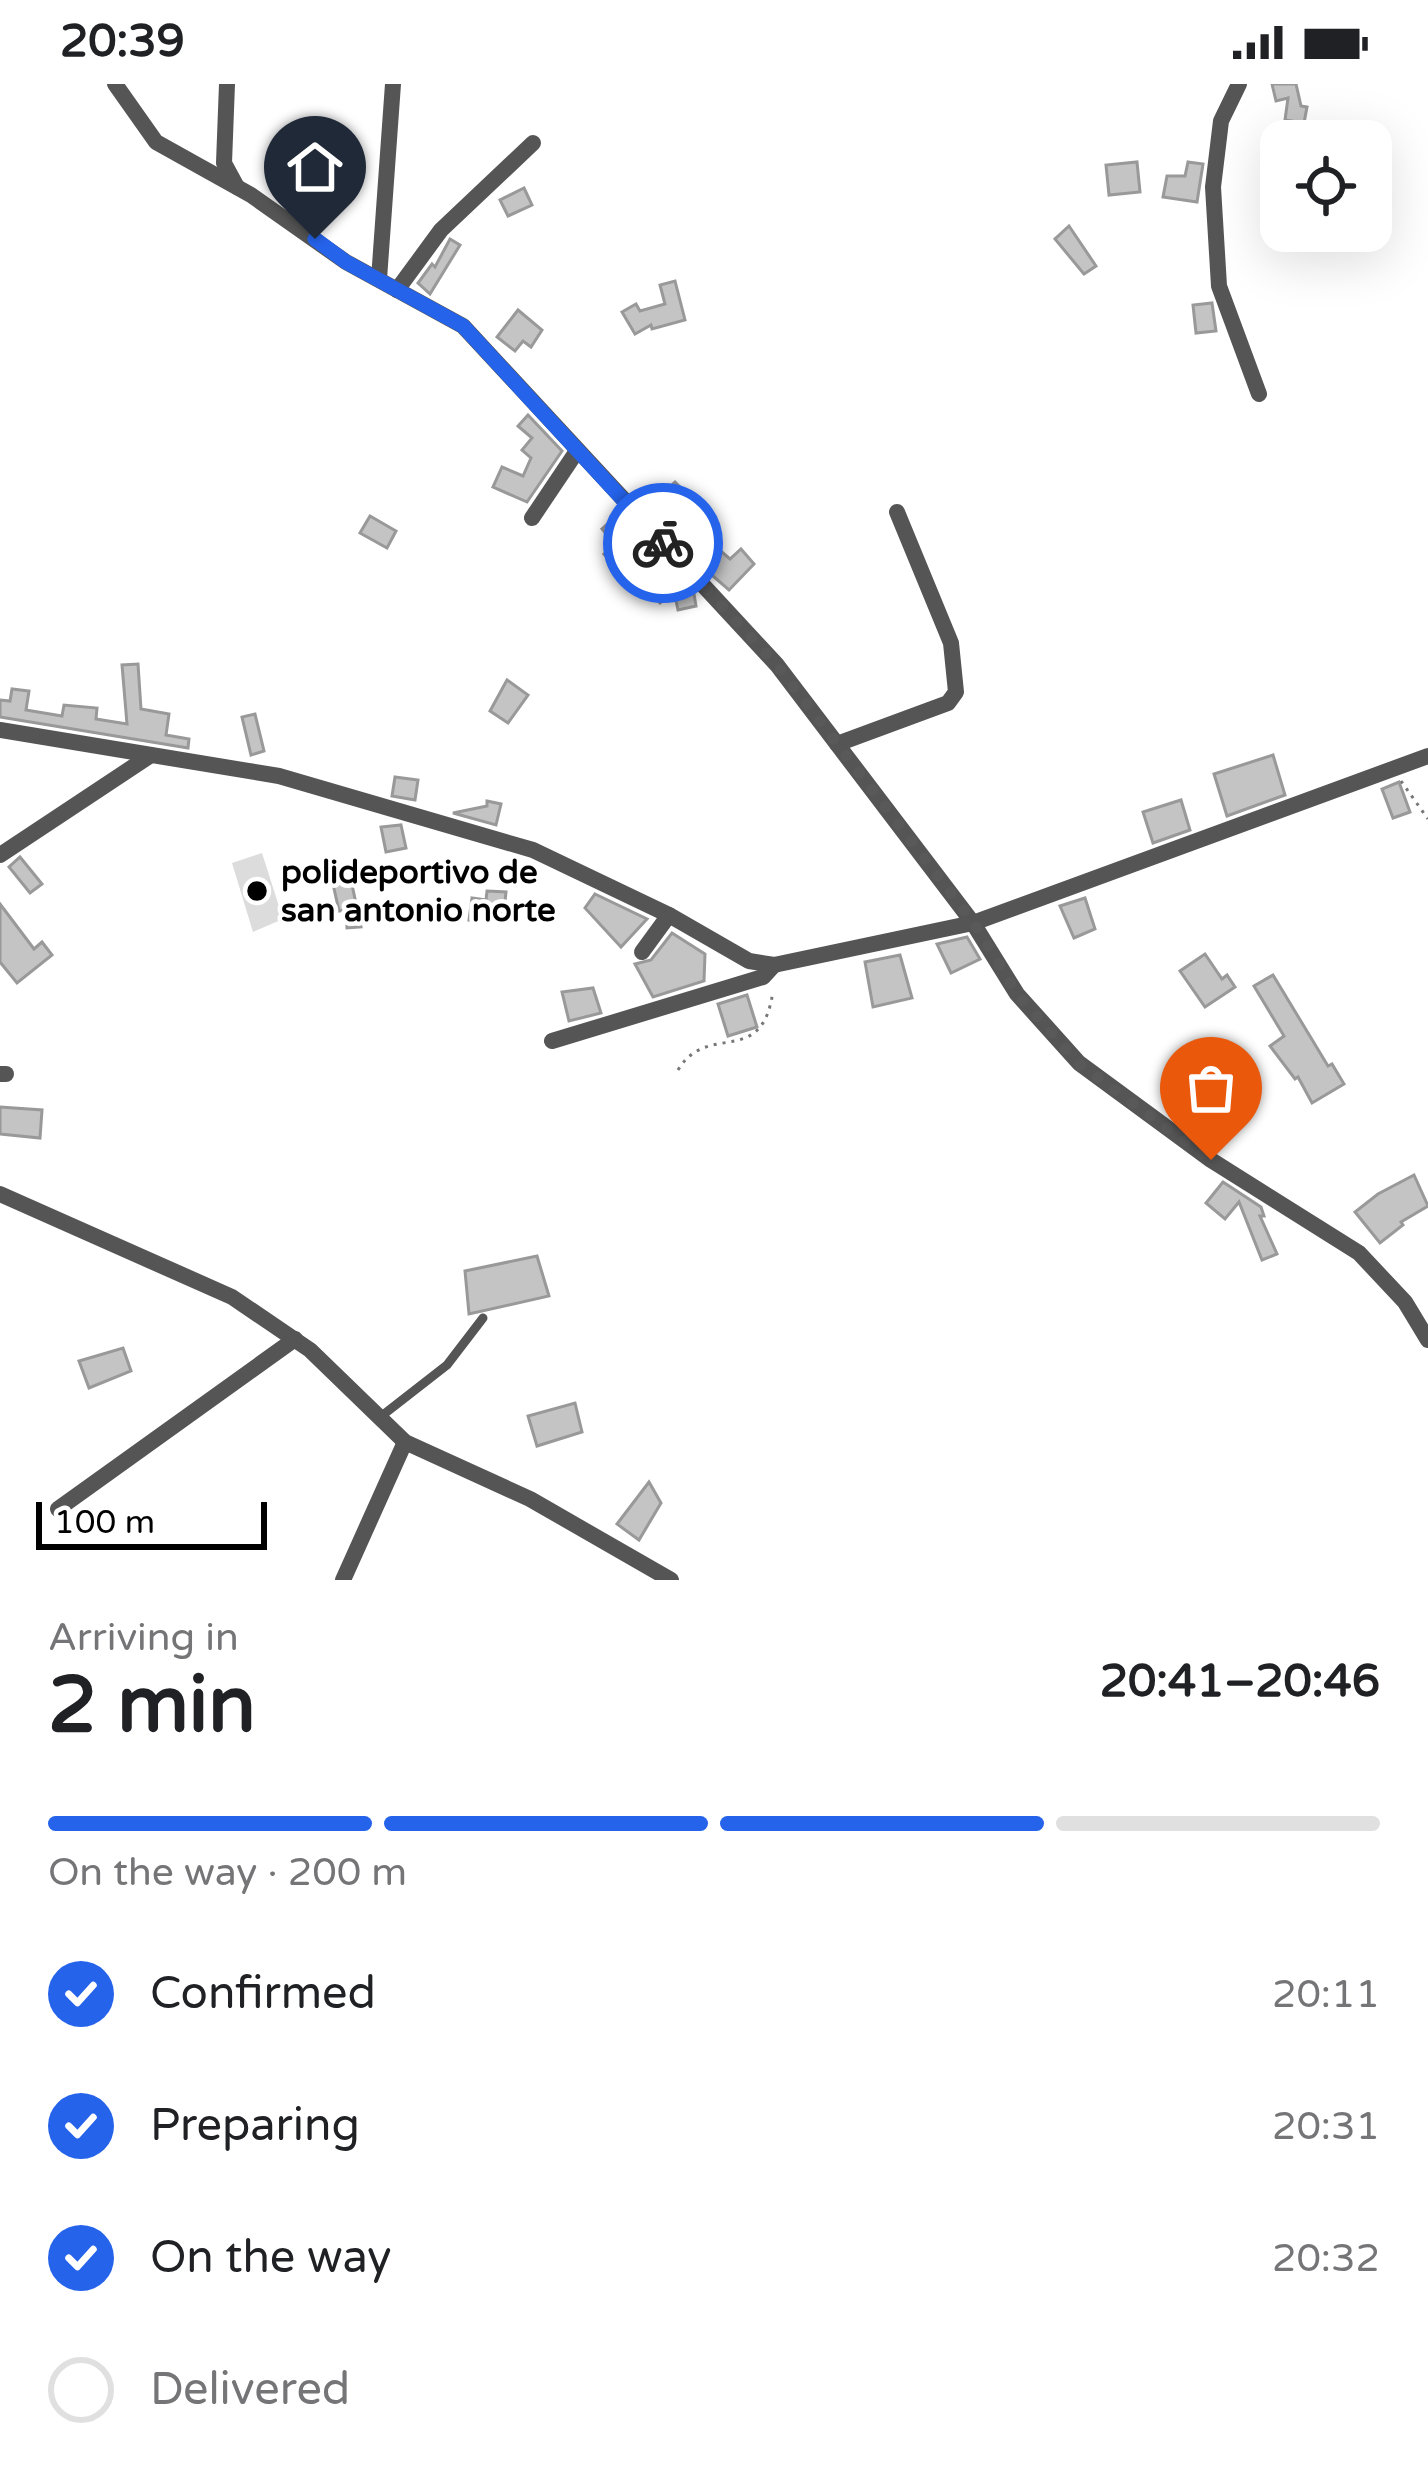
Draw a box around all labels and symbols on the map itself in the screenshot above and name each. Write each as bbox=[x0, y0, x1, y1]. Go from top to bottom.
pin bbox=[264, 116, 366, 239]
courier bbox=[603, 483, 723, 603]
place label: polideportivo de san antonio norte bbox=[281, 853, 556, 930]
marker: polideportivo de san antonio norte bbox=[244, 878, 270, 904]
pin bbox=[1160, 1037, 1262, 1160]
scale bar bbox=[36, 1496, 267, 1549]

